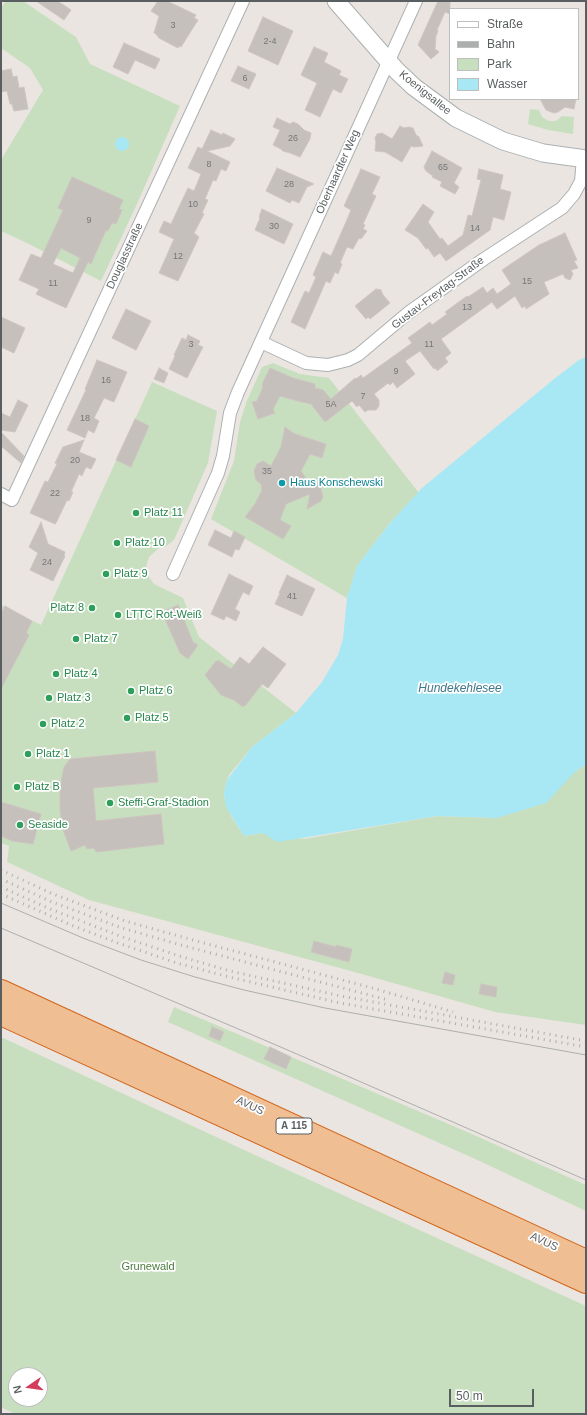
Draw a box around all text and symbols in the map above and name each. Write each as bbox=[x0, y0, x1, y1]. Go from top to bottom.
legend bbox=[449, 8, 579, 100]
text: Straße bbox=[487, 17, 523, 31]
house number: 3 bbox=[170, 21, 176, 31]
house number: 2-4 bbox=[263, 37, 277, 47]
text: Bahn bbox=[487, 37, 515, 51]
text: Park bbox=[487, 57, 512, 71]
street label: Koenigsallee bbox=[396, 68, 454, 118]
house number: 6 bbox=[242, 74, 248, 84]
text: Wasser bbox=[487, 77, 527, 91]
street label: Oberhaardter Weg bbox=[313, 128, 363, 216]
house number: 26 bbox=[288, 134, 298, 144]
house number: 8 bbox=[206, 160, 212, 170]
house number: 65 bbox=[438, 163, 448, 173]
house number: 28 bbox=[284, 180, 294, 190]
house number: 10 bbox=[188, 200, 198, 210]
house number: 9 bbox=[86, 216, 92, 226]
street label: Douglasstraße bbox=[104, 221, 146, 291]
house number: 30 bbox=[269, 222, 279, 232]
house number: 14 bbox=[470, 224, 480, 234]
house number: 12 bbox=[173, 252, 183, 262]
street label: Gustav-Freytag-Straße bbox=[389, 254, 487, 332]
house number: 15 bbox=[522, 277, 532, 287]
house number: 11 bbox=[48, 279, 58, 289]
house number: 13 bbox=[462, 303, 472, 313]
house number: 3 bbox=[188, 340, 194, 350]
house number: 11 bbox=[424, 340, 434, 350]
house number: 9 bbox=[393, 367, 399, 377]
house number: 16 bbox=[101, 376, 111, 386]
house number: 7 bbox=[360, 392, 366, 402]
house number: 5A bbox=[325, 400, 337, 410]
house number: 18 bbox=[80, 414, 90, 424]
house number: 20 bbox=[70, 456, 80, 466]
house number: 35 bbox=[262, 467, 272, 477]
place label: Haus Konschewski bbox=[290, 476, 383, 490]
marker: Haus Konschewski bbox=[277, 478, 287, 488]
house number: 22 bbox=[50, 489, 60, 499]
place label: Platz 11 bbox=[144, 506, 183, 520]
marker: Platz 11 bbox=[131, 508, 141, 518]
place label: Platz 10 bbox=[125, 536, 165, 550]
marker: Platz 10 bbox=[112, 538, 122, 548]
house number: 24 bbox=[42, 558, 52, 568]
place label: Platz 9 bbox=[114, 567, 148, 581]
marker: Platz 9 bbox=[101, 569, 111, 579]
house number: 41 bbox=[287, 592, 297, 602]
place label: Platz 8 bbox=[50, 601, 84, 615]
marker: Platz 8 bbox=[87, 603, 97, 613]
place label: LTTC Rot-Weiß bbox=[126, 608, 202, 622]
marker: LTTC Rot-Weiß bbox=[113, 610, 123, 620]
place label: Platz 7 bbox=[84, 632, 118, 646]
marker: Platz 7 bbox=[71, 634, 81, 644]
place label: Platz 4 bbox=[64, 667, 98, 681]
marker: Platz 4 bbox=[51, 669, 61, 679]
water label: Hundekehlesee bbox=[418, 682, 502, 696]
place label: Platz 6 bbox=[139, 684, 173, 698]
marker: Platz 6 bbox=[126, 686, 136, 696]
place label: Platz 3 bbox=[57, 691, 91, 705]
marker: Platz 3 bbox=[44, 693, 54, 703]
place label: Platz 5 bbox=[135, 711, 169, 725]
marker: Platz 5 bbox=[122, 713, 132, 723]
place label: Platz 2 bbox=[51, 717, 85, 731]
marker: Platz 2 bbox=[38, 719, 48, 729]
place label: Platz 1 bbox=[36, 747, 70, 761]
marker: Platz 1 bbox=[23, 749, 33, 759]
place label: Platz B bbox=[25, 780, 60, 794]
marker: Platz B bbox=[12, 782, 22, 792]
place label: Steffi-Graf-Stadion bbox=[118, 796, 209, 810]
marker: Steffi-Graf-Stadion bbox=[105, 798, 115, 808]
place label: Seaside bbox=[28, 818, 68, 832]
marker: Seaside bbox=[15, 820, 25, 830]
street label: AVUS bbox=[234, 1094, 266, 1118]
road number: A 115 bbox=[276, 1118, 312, 1134]
street label: AVUS bbox=[528, 1230, 560, 1254]
park label: Grunewald bbox=[121, 1260, 175, 1274]
north arrow bbox=[8, 1367, 48, 1407]
scale bar bbox=[451, 1381, 536, 1407]
text: N bbox=[11, 1384, 24, 1395]
text: 50 m bbox=[456, 1389, 483, 1403]

